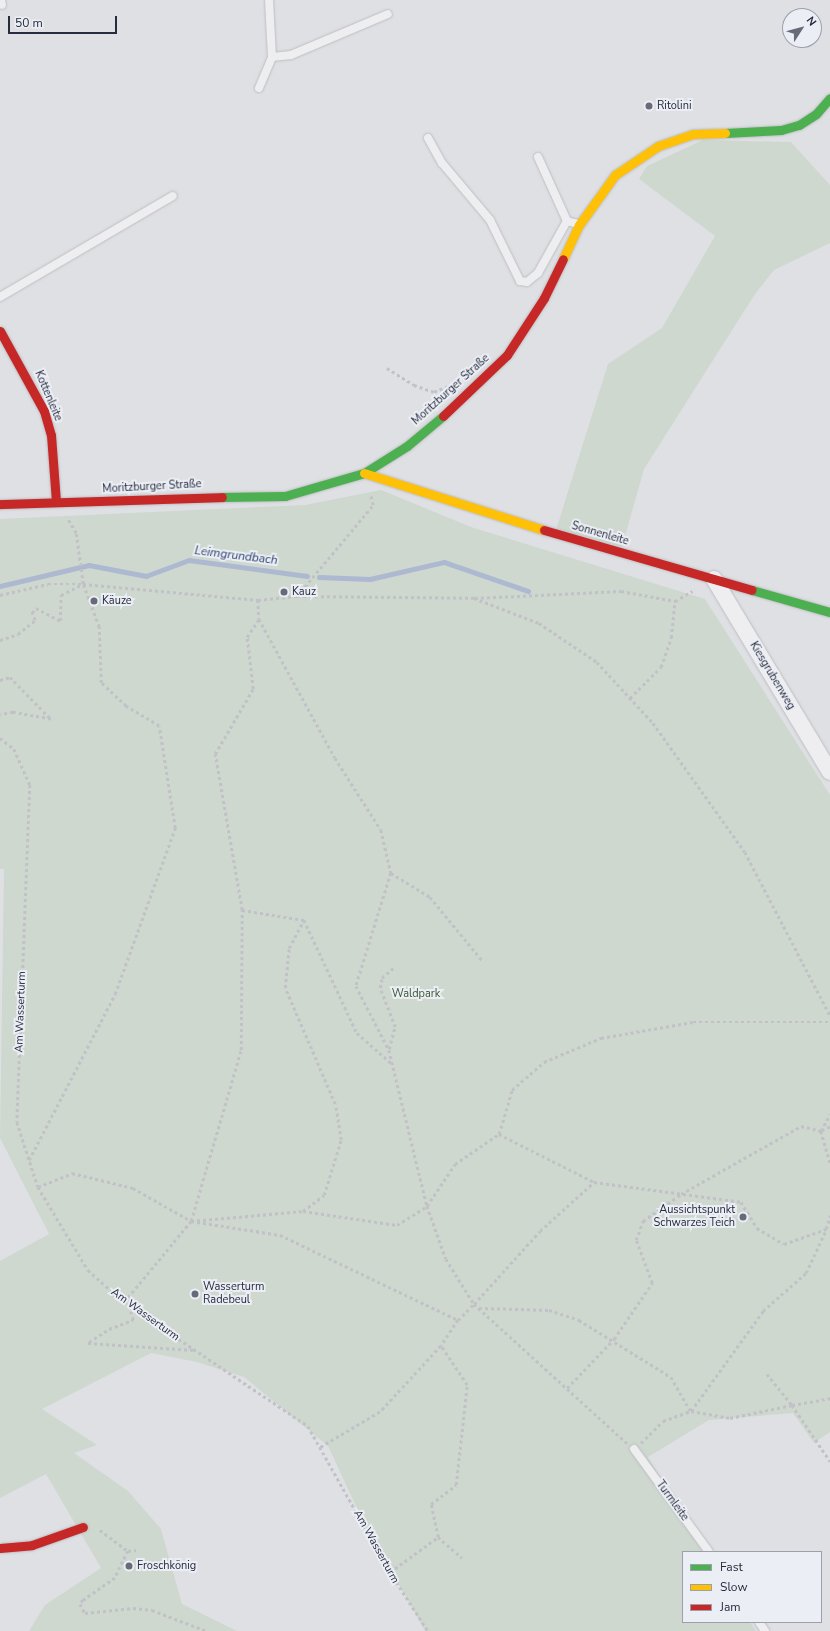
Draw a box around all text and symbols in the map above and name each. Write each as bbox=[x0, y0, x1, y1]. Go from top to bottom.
scale bar bbox=[10, 8, 119, 34]
north arrow bbox=[782, 8, 822, 48]
text: N bbox=[803, 13, 820, 29]
text: 50 m bbox=[15, 15, 43, 31]
place label: Ritolini bbox=[657, 99, 691, 113]
marker: Ritolini bbox=[644, 101, 654, 111]
street label: Moritzburger Straße bbox=[410, 352, 492, 428]
street label: Kottenleite bbox=[31, 369, 65, 423]
street label: Moritzburger Straße bbox=[102, 478, 202, 496]
street label: Sonnenleite bbox=[570, 520, 630, 548]
water label: Leimgrundbach bbox=[194, 544, 278, 568]
place label: Kauz bbox=[292, 585, 316, 599]
marker: Kauz bbox=[279, 587, 289, 597]
place label: Käuze bbox=[102, 594, 132, 608]
marker: Käuze bbox=[89, 596, 99, 606]
street label: Kiesgrubenweg bbox=[747, 640, 797, 712]
street label: Am Wasserturm bbox=[13, 971, 29, 1053]
park label: Waldpark bbox=[392, 987, 440, 1001]
place label: Aussichtspunkt Schwarzes Teich bbox=[654, 1204, 735, 1230]
marker: Aussichtspunkt Schwarzes Teich bbox=[738, 1212, 748, 1222]
place label: Wasserturm Radebeul bbox=[203, 1281, 264, 1307]
street label: Am Wasserturm bbox=[108, 1286, 182, 1344]
marker: Wasserturm Radebeul bbox=[190, 1289, 200, 1299]
street label: Turmleite bbox=[653, 1478, 691, 1524]
street label: Am Wasserturm bbox=[350, 1508, 402, 1586]
legend bbox=[682, 1551, 822, 1623]
place label: Froschkönig bbox=[137, 1559, 196, 1573]
text: Fast bbox=[720, 1559, 743, 1575]
marker: Froschkönig bbox=[124, 1561, 134, 1571]
text: Slow bbox=[720, 1579, 748, 1595]
text: Jam bbox=[720, 1599, 741, 1615]

